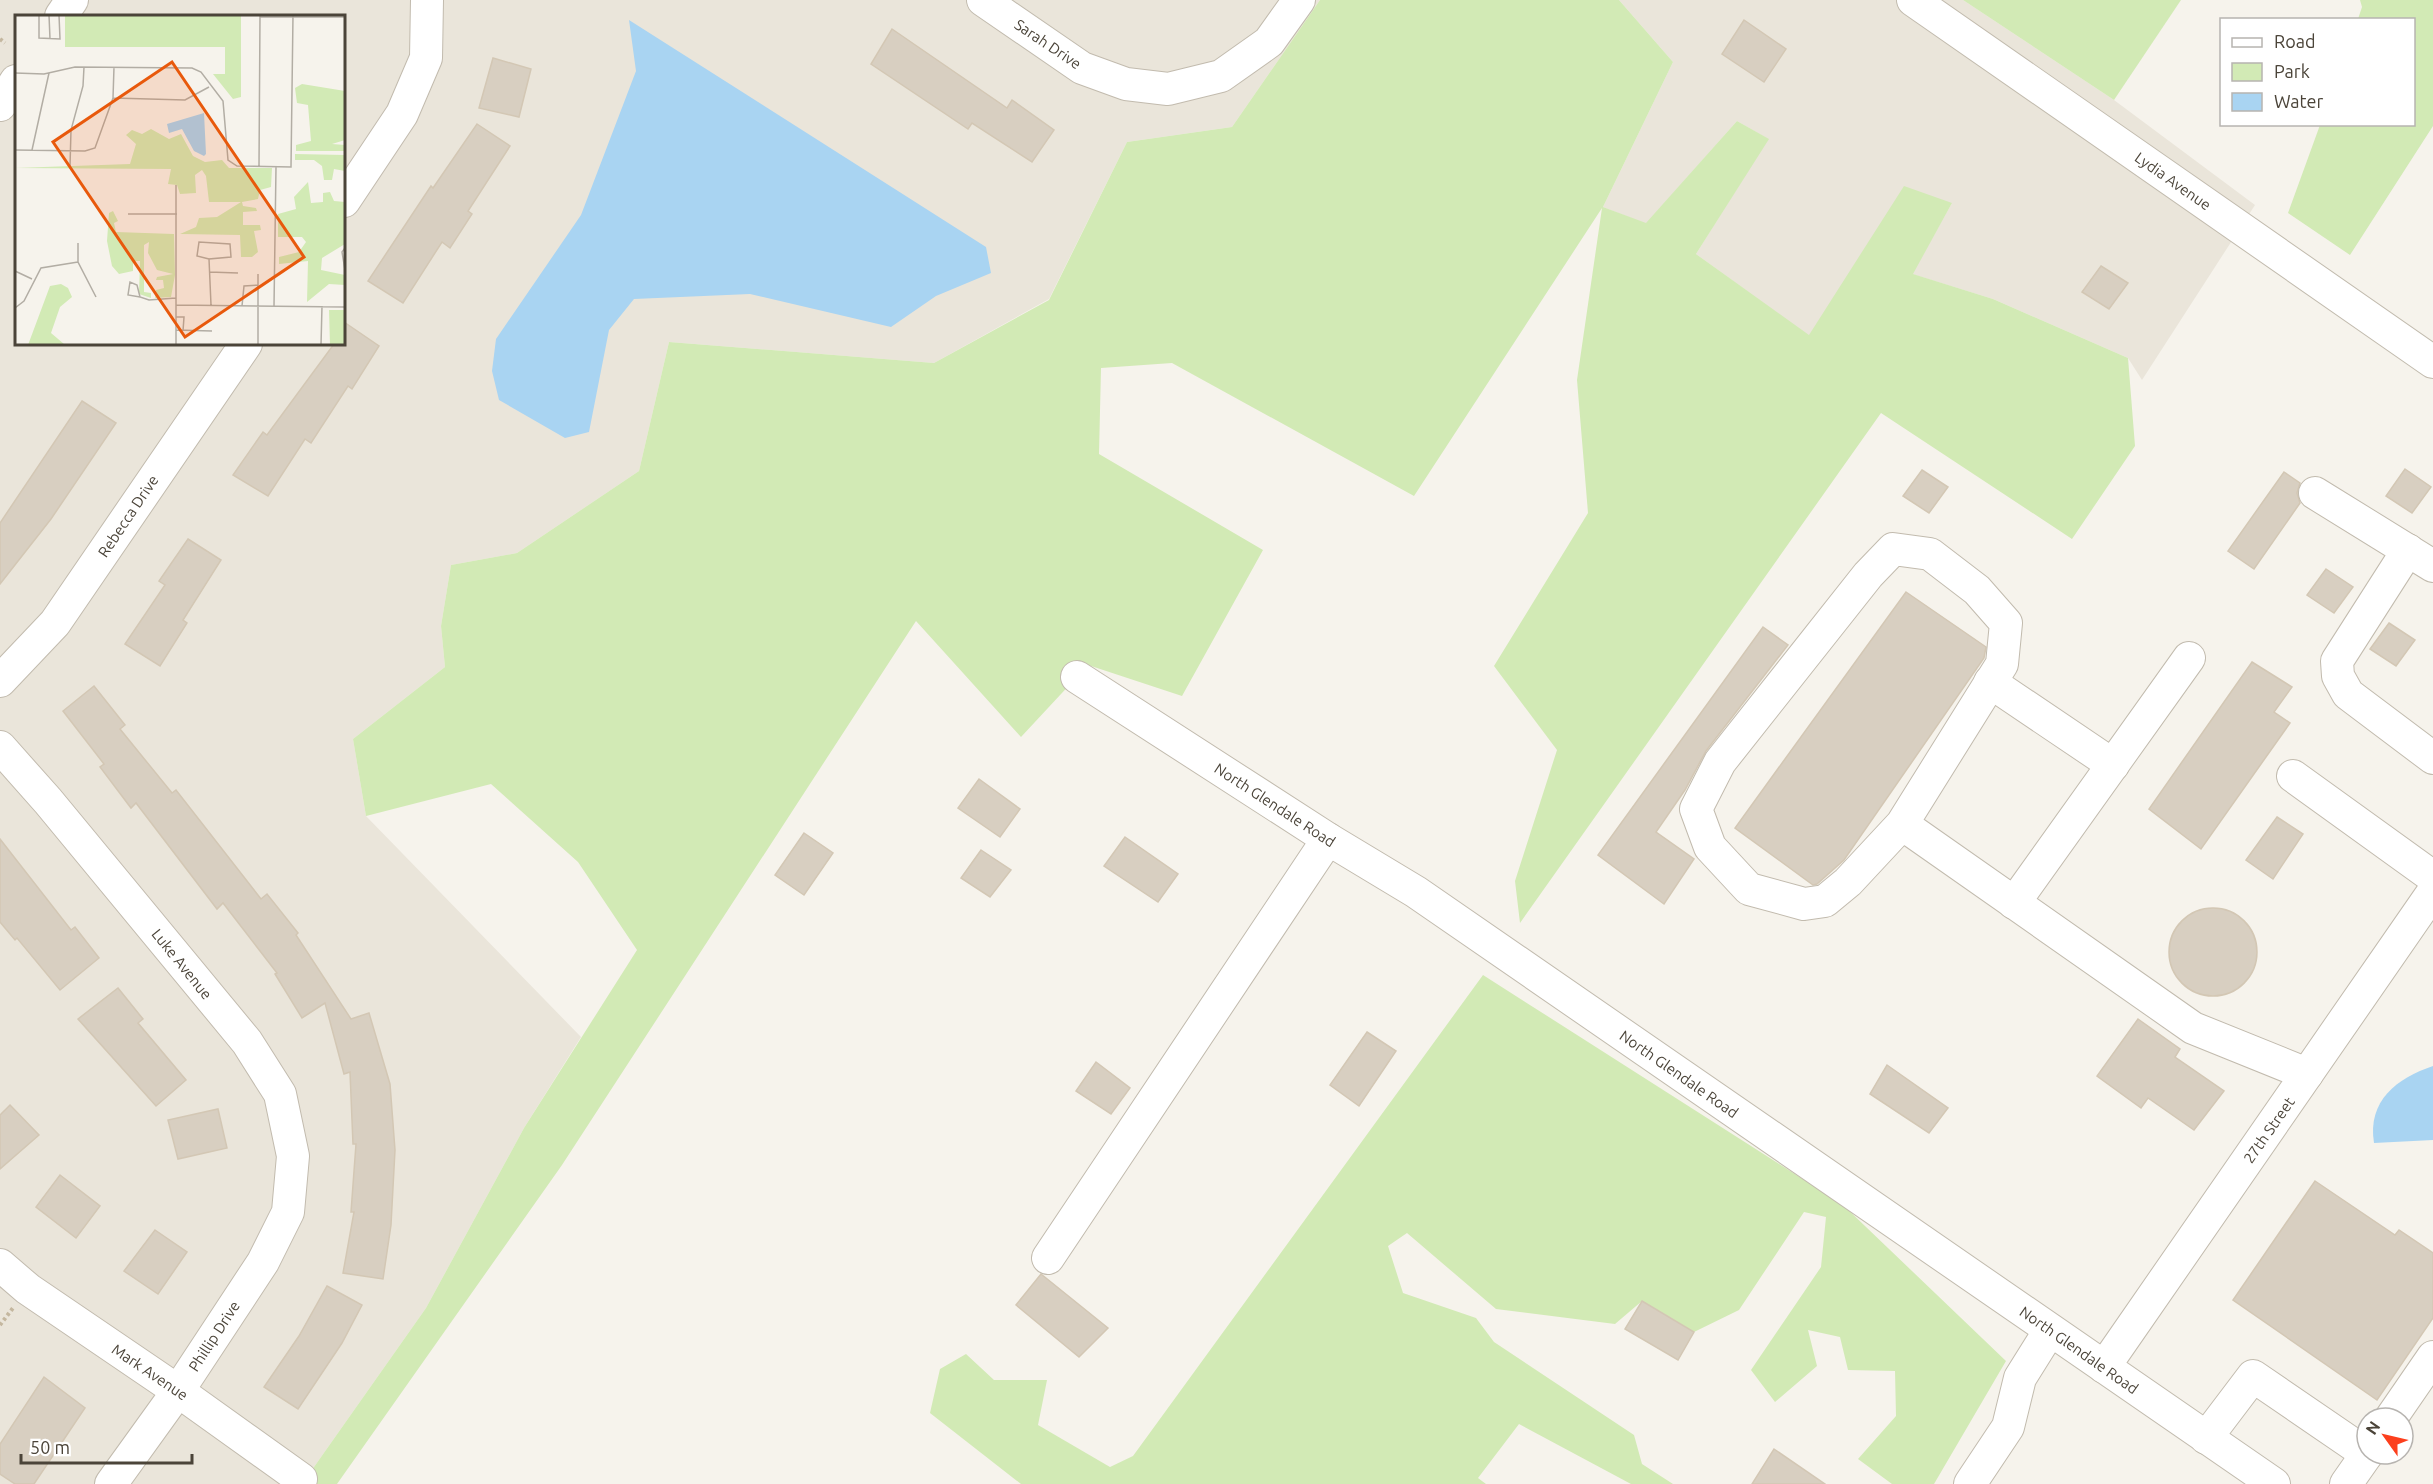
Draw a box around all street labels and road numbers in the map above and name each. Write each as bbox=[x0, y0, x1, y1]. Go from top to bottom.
street label: Sarah Drive bbox=[1012, 16, 1084, 72]
street label: Lydia Avenue bbox=[2132, 149, 2214, 213]
street label: Rebecca Drive bbox=[94, 472, 162, 560]
street label: North Glendale Road bbox=[1211, 760, 1339, 850]
street label: Luke Avenue bbox=[148, 925, 216, 1003]
street label: North Glendale Road bbox=[1617, 1027, 1741, 1121]
street label: 27th Street bbox=[2240, 1094, 2298, 1166]
street label: Phillip Drive bbox=[185, 1298, 243, 1374]
street label: North Glendale Road bbox=[2017, 1303, 2141, 1397]
street label: Mark Avenue bbox=[109, 1340, 191, 1404]

